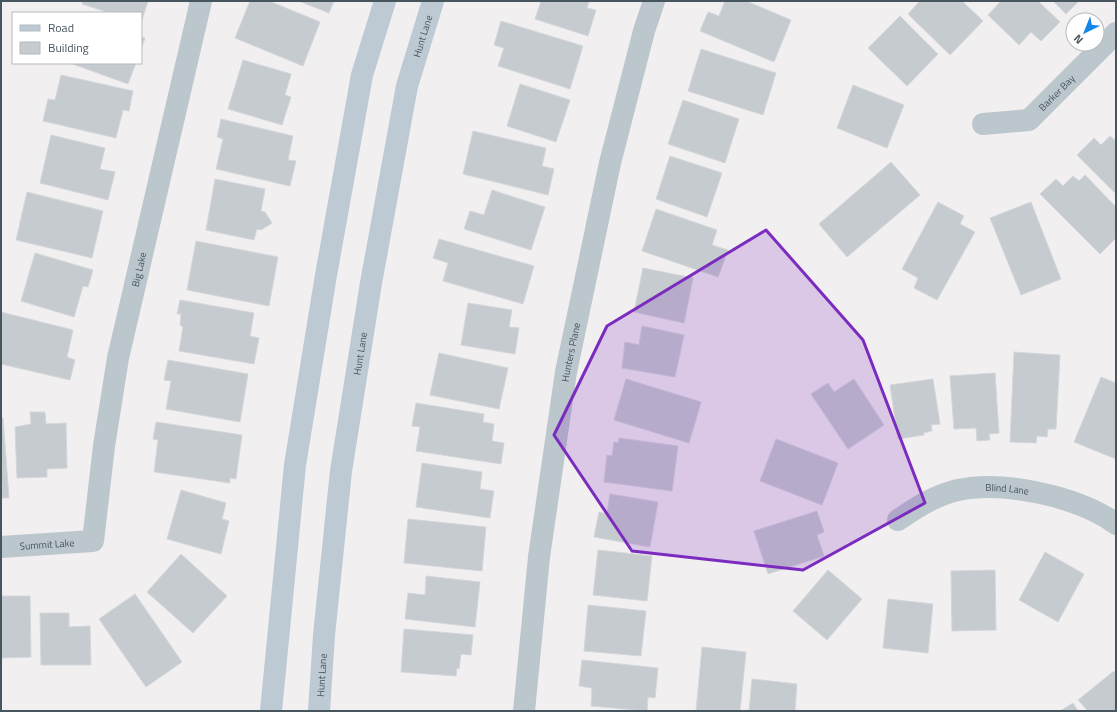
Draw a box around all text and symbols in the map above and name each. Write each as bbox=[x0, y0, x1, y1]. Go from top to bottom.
legend bbox=[12, 12, 142, 64]
north arrow bbox=[1065, 12, 1105, 52]
street label: Hunt Lane bbox=[409, 13, 436, 59]
text: Road bbox=[48, 18, 74, 37]
text: N bbox=[1070, 31, 1086, 48]
text: Building bbox=[48, 38, 89, 57]
street label: Barker Bay bbox=[1035, 71, 1078, 114]
street label: Big Lake bbox=[127, 250, 150, 288]
street label: Hunters Plane bbox=[557, 321, 584, 383]
street label: Hunt Lane bbox=[349, 331, 371, 376]
street label: Blind Lane bbox=[985, 480, 1030, 498]
street label: Summit Lake bbox=[19, 535, 75, 553]
street label: Hunt Lane bbox=[312, 653, 330, 697]

